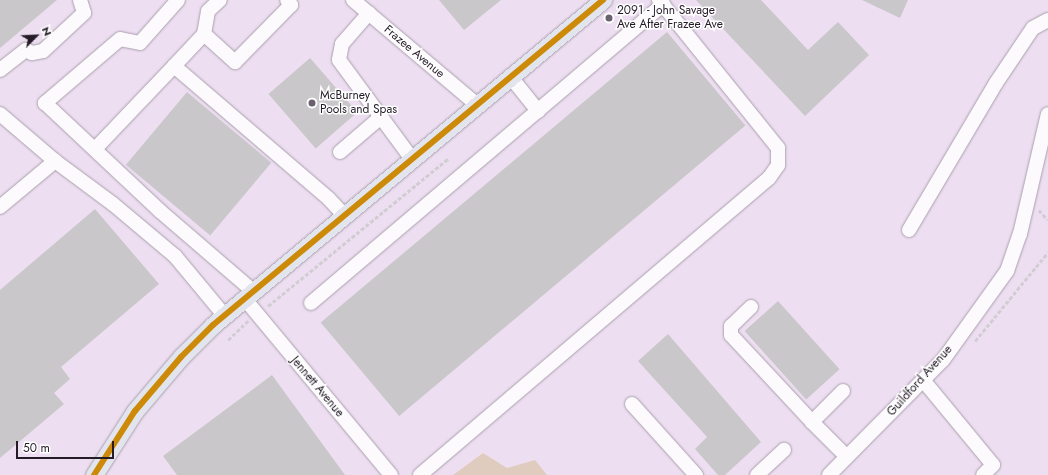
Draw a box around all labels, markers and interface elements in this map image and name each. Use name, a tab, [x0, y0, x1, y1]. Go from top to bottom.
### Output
place label: 2091 - John Savage Ave After Frazee Ave	[617, 4, 723, 32]
marker: 2091 - John Savage Ave After Frazee Ave	[604, 13, 614, 23]
north arrow	[16, 16, 56, 56]
street label: Frazee Avenue	[381, 23, 447, 81]
text: N	[38, 24, 56, 38]
place label: McBurney Pools and Spas	[320, 89, 397, 117]
marker: McBurney Pools and Spas	[307, 98, 317, 108]
street label: Guildford Avenue	[884, 343, 956, 419]
street label: Jennett Avenue	[288, 354, 346, 420]
scale bar	[18, 433, 116, 459]
text: 50 m	[23, 439, 50, 457]

